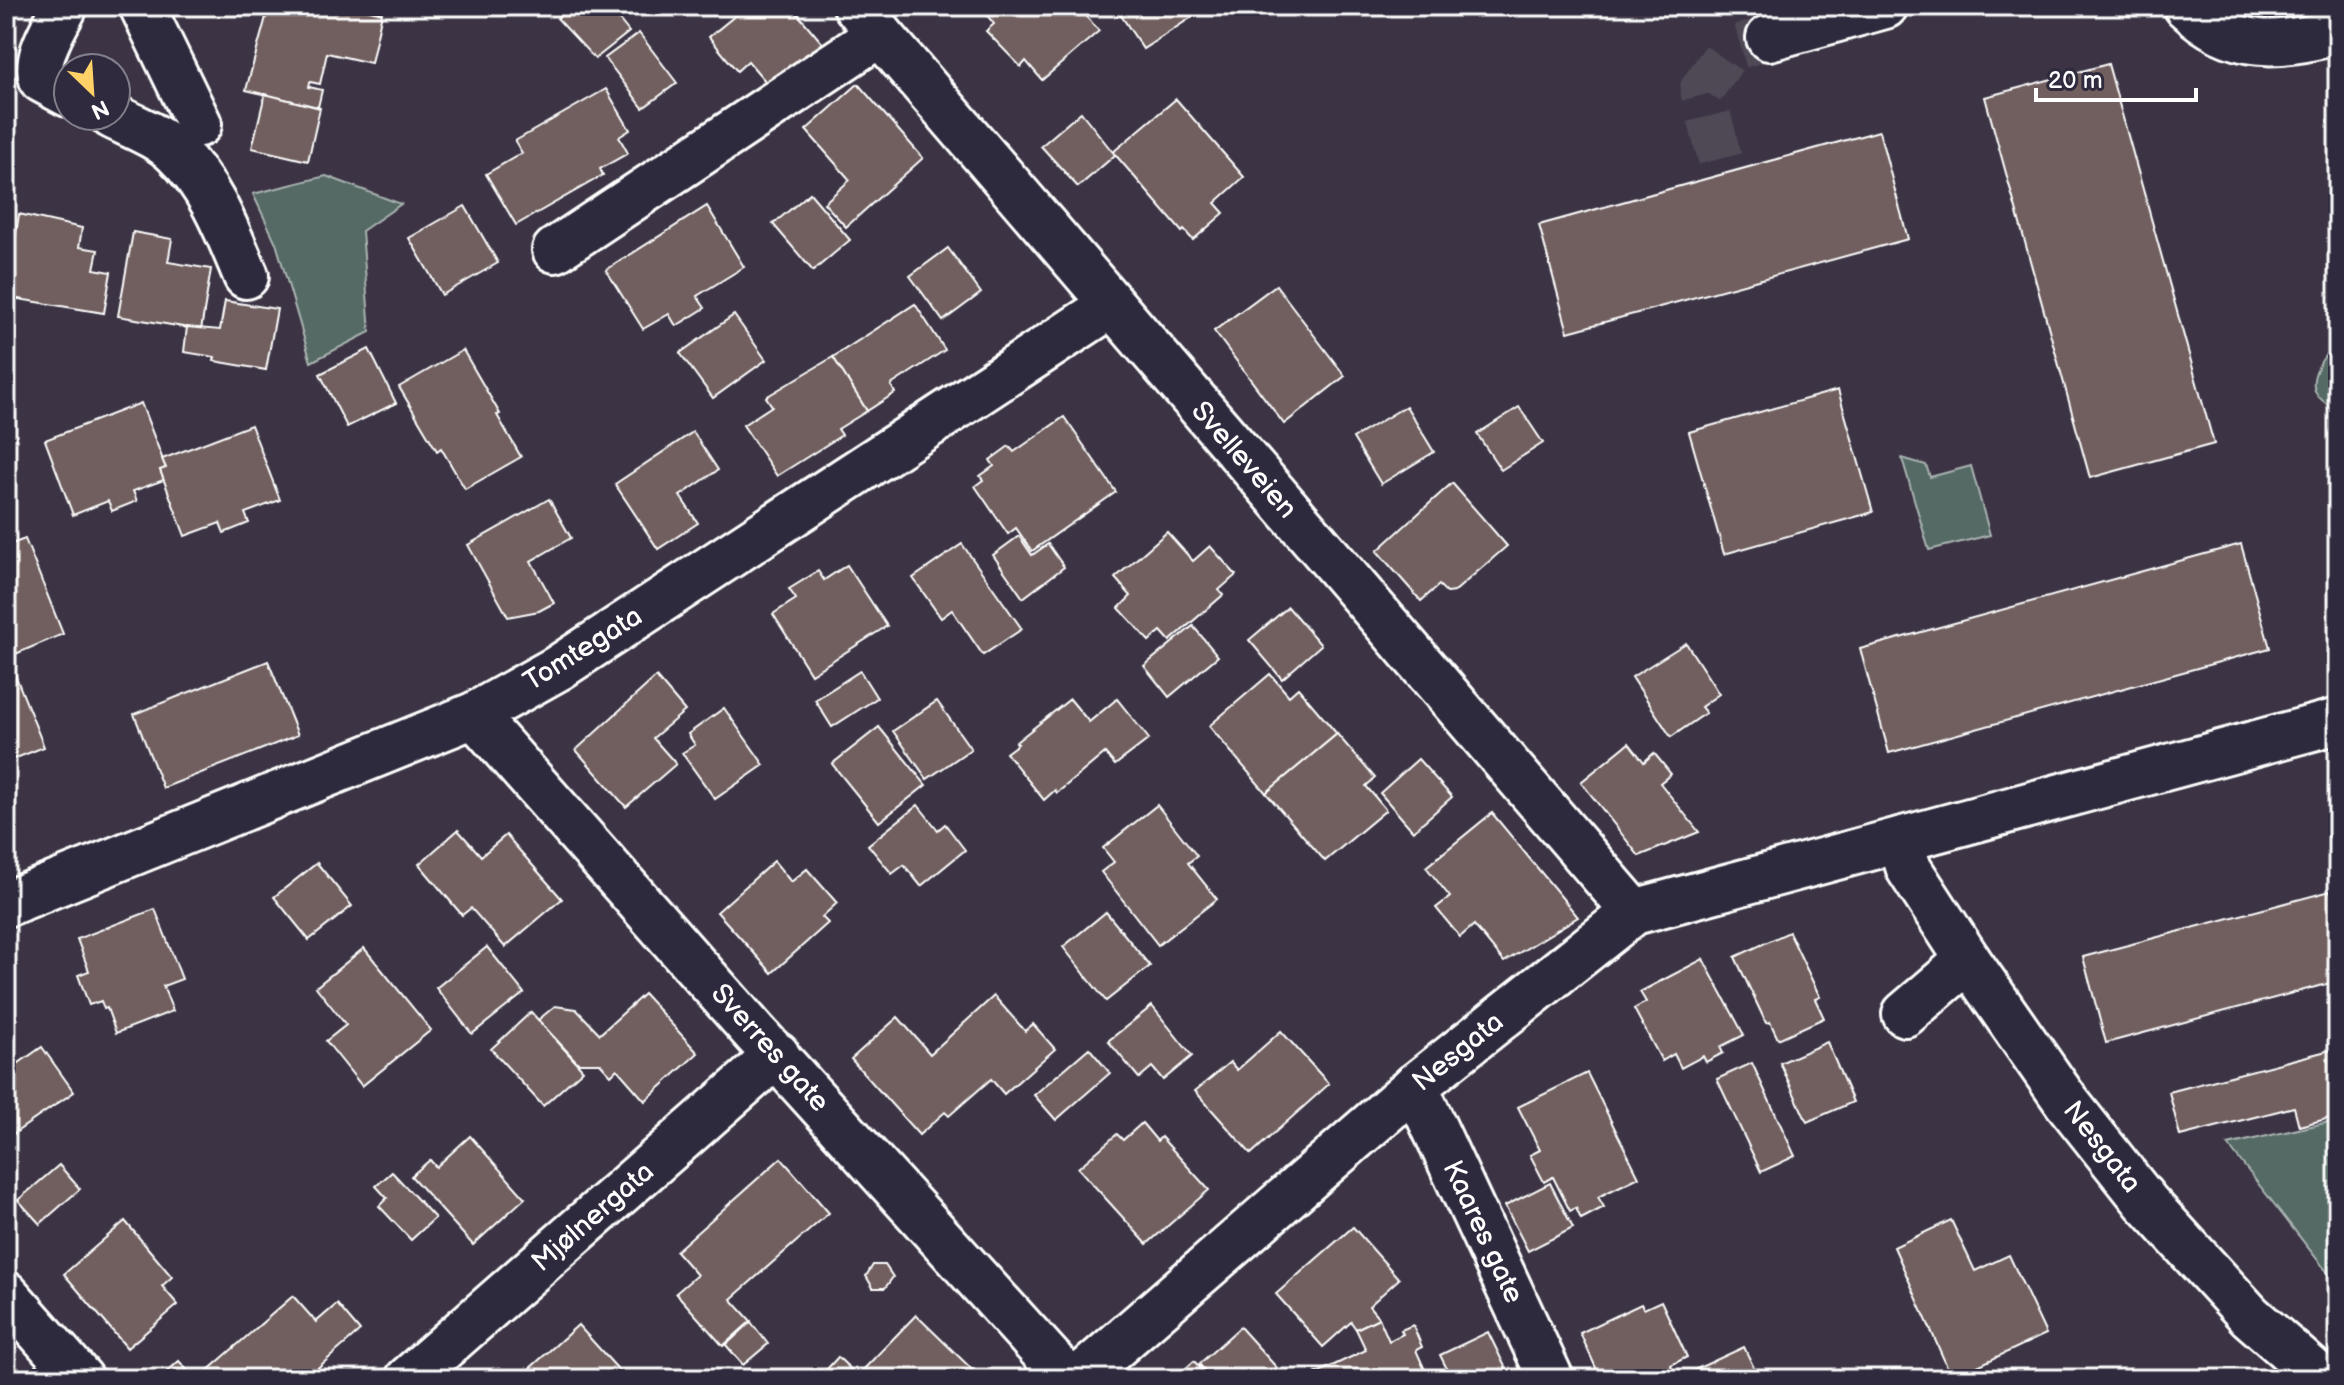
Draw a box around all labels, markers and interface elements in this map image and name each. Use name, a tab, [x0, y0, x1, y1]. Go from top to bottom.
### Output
north arrow	[52, 52, 132, 132]
scale bar	[2036, 52, 2196, 102]
text: 20 m	[2048, 66, 2103, 95]
text: N	[87, 93, 113, 124]
street label: Svelleveien	[1184, 395, 1304, 525]
street label: Tomtegata	[518, 600, 648, 698]
street label: Sverres gate	[704, 977, 836, 1119]
street label: Nesgata	[1406, 1005, 1510, 1099]
street label: Nesgata	[2056, 1095, 2148, 1199]
street label: Mjølnergata	[525, 1155, 661, 1279]
street label: Kaares gate	[1436, 1155, 1530, 1309]

